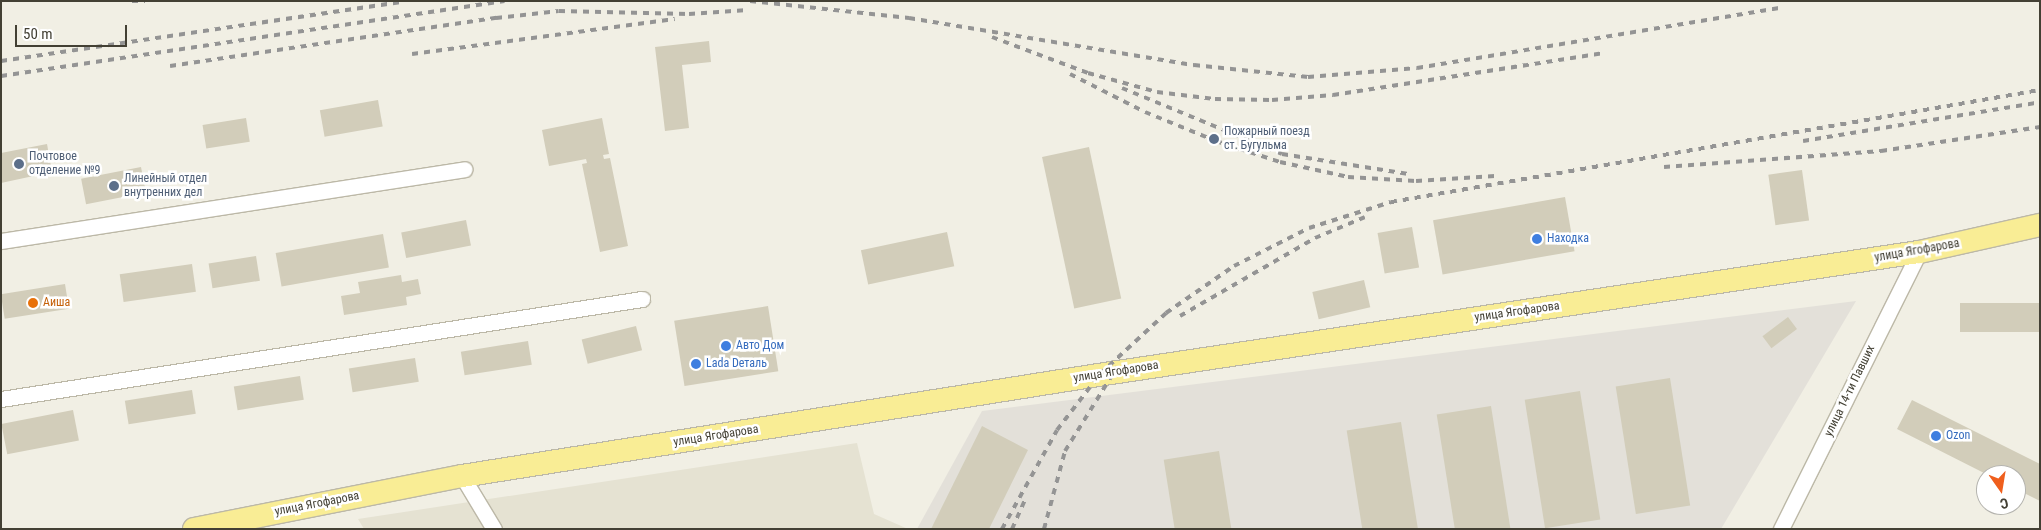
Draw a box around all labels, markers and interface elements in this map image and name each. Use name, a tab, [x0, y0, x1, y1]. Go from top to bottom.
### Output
scale bar	[18, 15, 130, 47]
text: 50 m	[23, 25, 53, 43]
place label: Пожарный поезд ст. Бугульма	[1224, 125, 1310, 153]
marker: Пожарный поезд ст. Бугульма	[1208, 133, 1220, 145]
place label: Почтовое отделение №9	[29, 150, 100, 178]
marker: Почтовое отделение №9	[13, 158, 25, 170]
place label: Линейный отдел внутренних дел	[124, 172, 207, 200]
marker: Линейный отдел внутренних дел	[108, 180, 120, 192]
place label: Находка	[1547, 232, 1589, 246]
marker: Находка	[1531, 233, 1543, 245]
street label: улица Ягофарова	[1873, 236, 1961, 266]
place label: Аиша	[43, 296, 70, 310]
marker: Аиша	[27, 297, 39, 309]
street label: улица Ягофарова	[1473, 299, 1561, 325]
place label: Авто Дом	[736, 339, 784, 353]
marker: Авто Дом	[720, 340, 732, 352]
street label: улица 14-ти Павших	[1822, 343, 1878, 439]
place label: Lada Dеталь	[706, 357, 767, 371]
marker: Lada Dеталь	[690, 358, 702, 370]
street label: улица Ягофарова	[1072, 358, 1160, 386]
street label: улица Ягофарова	[672, 422, 760, 450]
place label: Ozon	[1946, 429, 1970, 443]
marker: Ozon	[1930, 430, 1942, 442]
north arrow	[1976, 465, 2026, 515]
street label: улица Ягофарова	[273, 489, 361, 519]
text: С	[1998, 495, 2010, 512]

